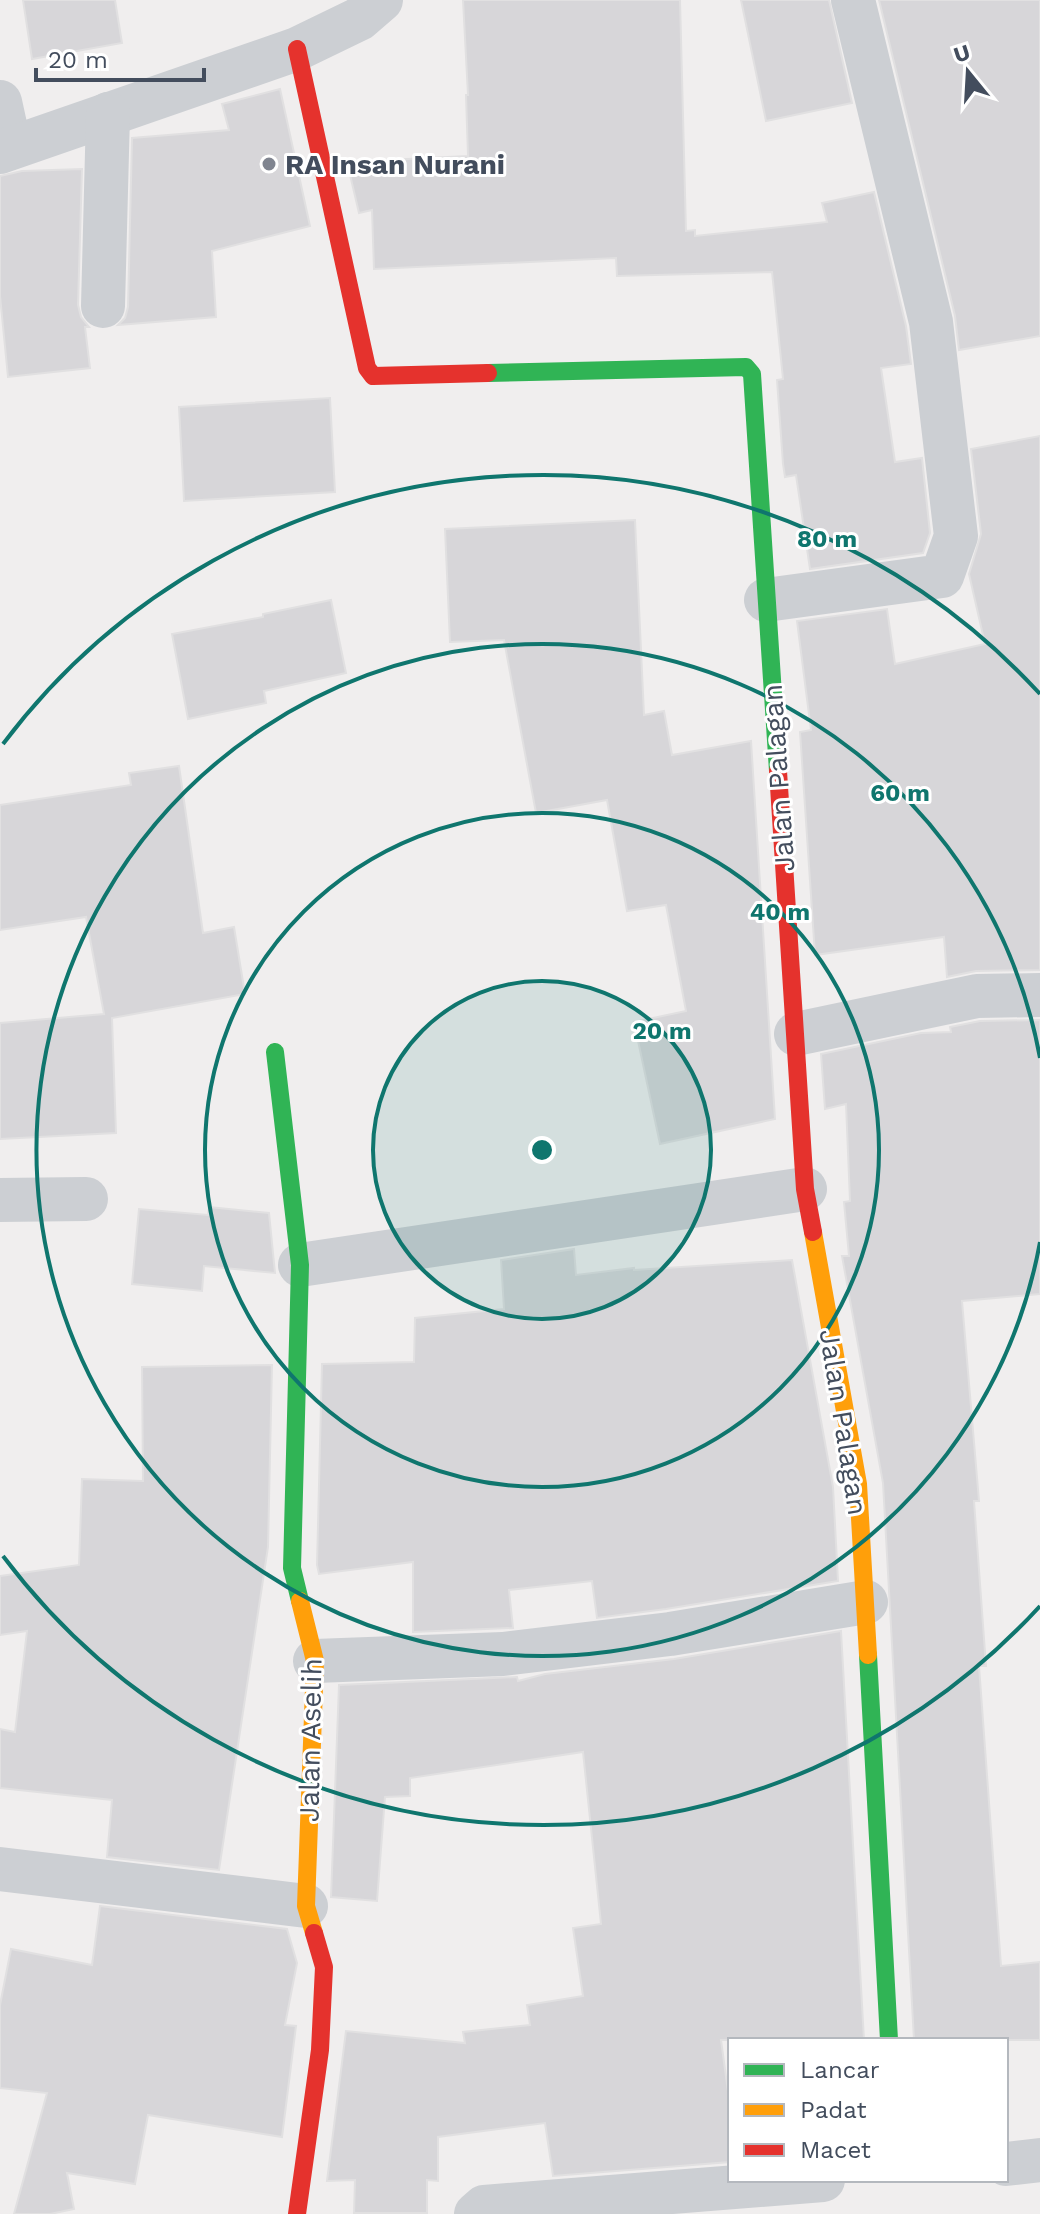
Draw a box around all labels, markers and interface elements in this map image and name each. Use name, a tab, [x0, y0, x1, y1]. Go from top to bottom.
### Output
scale bar	[36, 32, 204, 82]
north arrow	[928, 32, 1008, 112]
text: U	[951, 39, 973, 68]
text: 20 m	[48, 46, 108, 74]
place label: RA Insan Nurani	[285, 148, 505, 181]
marker: RA Insan Nurani	[260, 155, 278, 173]
text: 80 m	[797, 525, 857, 553]
street label: Jalan Palagan	[755, 683, 802, 873]
text: 60 m	[870, 779, 930, 807]
text: 40 m	[750, 898, 810, 926]
text: 20 m	[632, 1017, 692, 1045]
centre of rings	[528, 1136, 556, 1164]
street label: Jalan Palagan	[813, 1327, 875, 1517]
street label: Jalan Aselih	[293, 1658, 328, 1822]
legend	[728, 2038, 1008, 2182]
text: Lancar	[800, 2056, 880, 2084]
text: Padat	[800, 2096, 866, 2124]
text: Macet	[800, 2136, 871, 2164]

